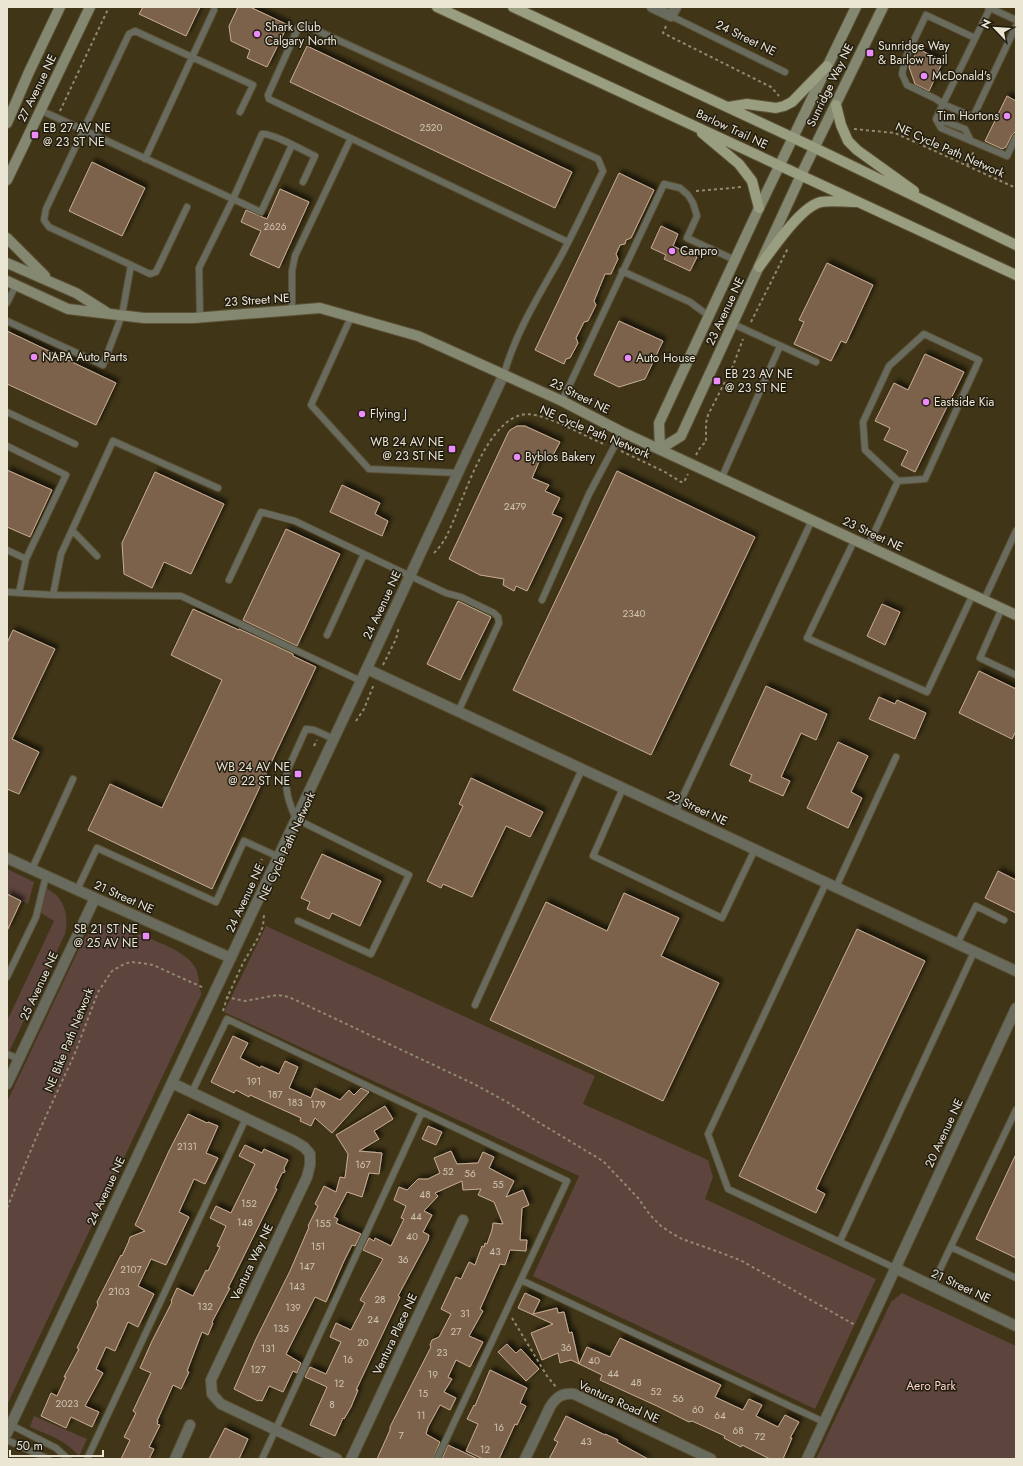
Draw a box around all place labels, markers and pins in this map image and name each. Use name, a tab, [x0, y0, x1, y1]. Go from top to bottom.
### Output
place label: Shark Club Calgary North	[265, 18, 337, 50]
marker: Shark Club Calgary North	[252, 29, 262, 39]
place label: Sunridge Way & Barlow Trail	[878, 37, 950, 69]
marker: Sunridge Way & Barlow Trail	[865, 48, 875, 58]
place label: McDonald's	[932, 67, 991, 85]
marker: McDonald's	[919, 71, 929, 81]
place label: Tim Hortons	[938, 107, 999, 125]
marker: Tim Hortons	[1002, 111, 1012, 121]
place label: EB 27 AV NE @ 23 ST NE	[43, 119, 111, 151]
marker: EB 27 AV NE @ 23 ST NE	[30, 130, 40, 140]
place label: Canpro	[680, 242, 718, 260]
marker: Canpro	[667, 246, 677, 256]
place label: NAPA Auto Parts	[42, 348, 127, 366]
place label: Auto House	[636, 349, 695, 367]
marker: NAPA Auto Parts	[29, 352, 39, 362]
marker: Auto House	[623, 353, 633, 363]
place label: EB 23 AV NE @ 23 ST NE	[725, 365, 793, 397]
marker: EB 23 AV NE @ 23 ST NE	[712, 376, 722, 386]
place label: Eastside Kia	[934, 393, 995, 411]
marker: Eastside Kia	[921, 397, 931, 407]
place label: Flying J	[370, 405, 407, 423]
marker: Flying J	[357, 409, 367, 419]
place label: WB 24 AV NE @ 23 ST NE	[370, 433, 444, 465]
marker: WB 24 AV NE @ 23 ST NE	[447, 444, 457, 454]
place label: Byblos Bakery	[525, 448, 596, 466]
marker: Byblos Bakery	[512, 452, 522, 462]
place label: WB 24 AV NE @ 22 ST NE	[216, 758, 290, 790]
marker: WB 24 AV NE @ 22 ST NE	[293, 769, 303, 779]
place label: SB 21 ST NE @ 25 AV NE	[74, 920, 138, 952]
marker: SB 21 ST NE @ 25 AV NE	[141, 931, 151, 941]

